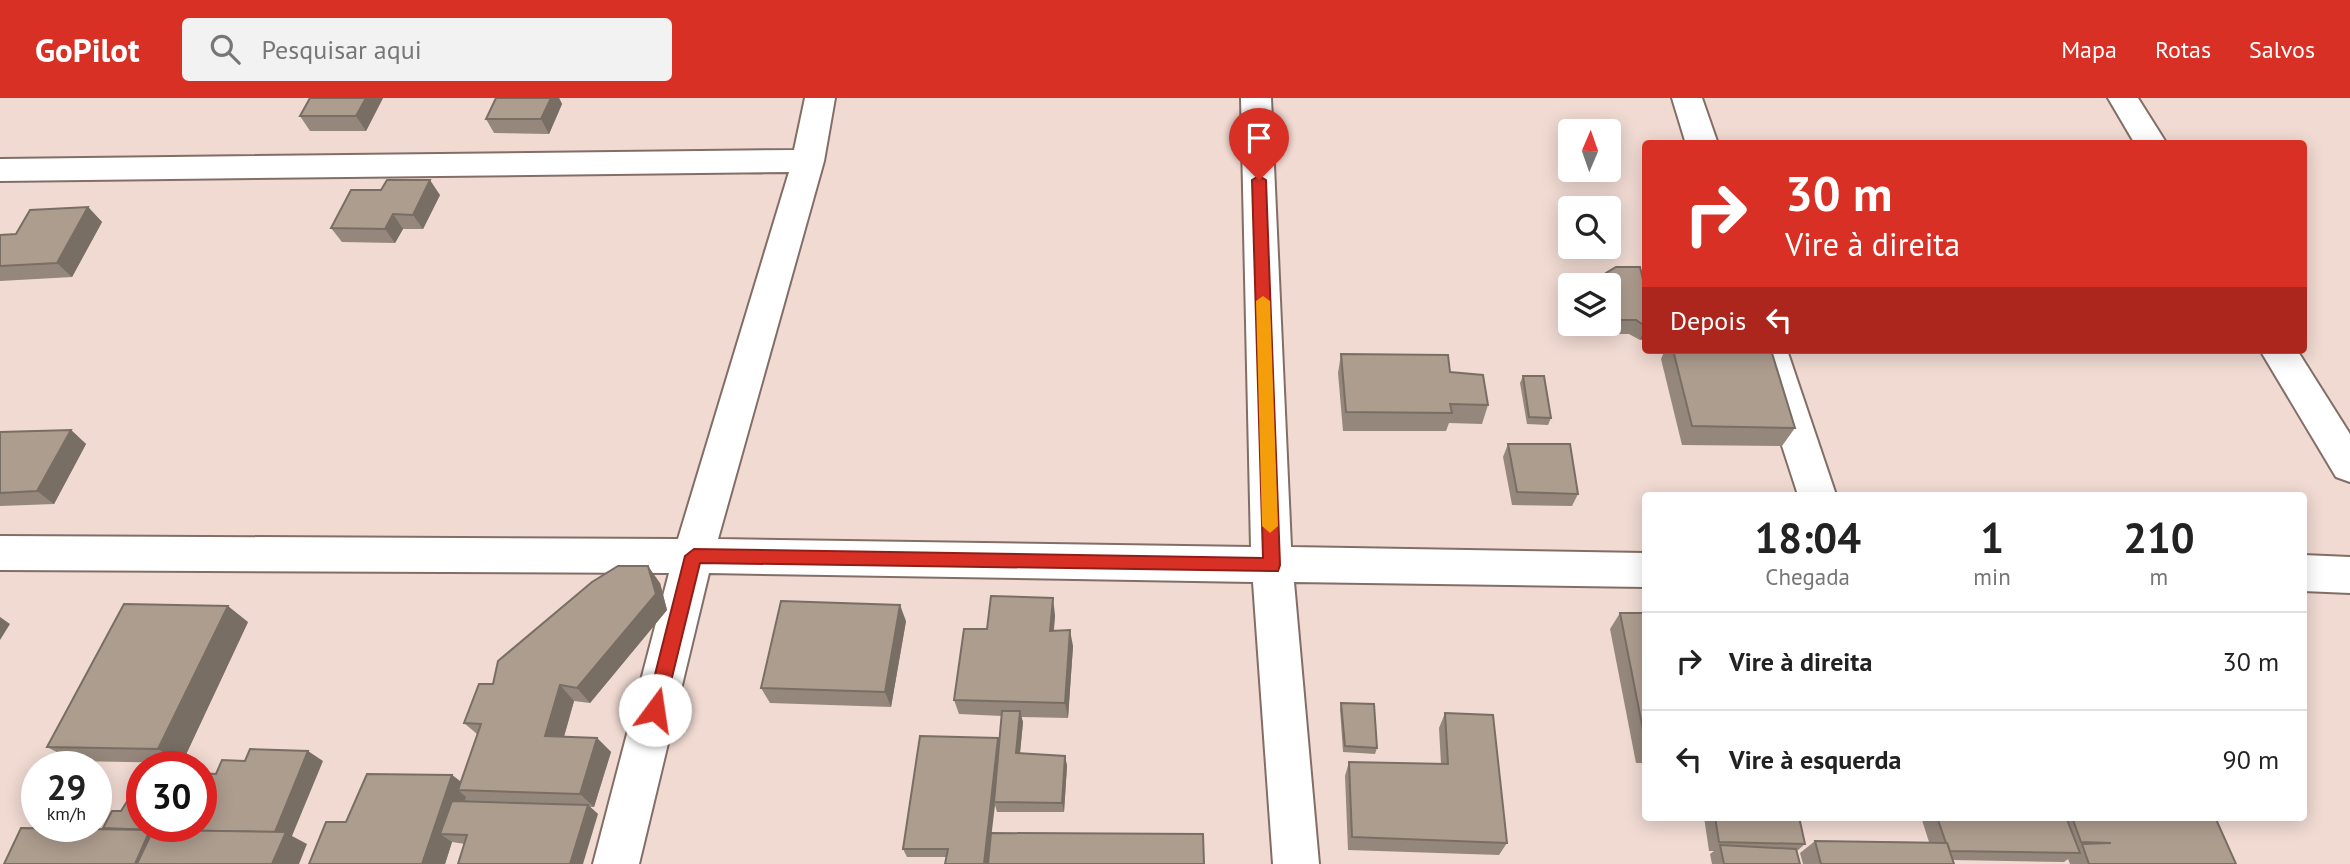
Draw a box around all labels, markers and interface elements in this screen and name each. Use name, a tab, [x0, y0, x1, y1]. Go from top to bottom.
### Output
search box	[182, 18, 672, 81]
text: GoPilot	[35, 28, 140, 71]
icon: search	[206, 30, 244, 68]
text: Pesquisar aqui	[262, 33, 422, 66]
text: Mapa	[2061, 34, 2117, 65]
text: Rotas	[2155, 34, 2211, 65]
text: Salvos	[2249, 34, 2315, 65]
pin	[1229, 108, 1289, 180]
icon: arrive	[1240, 119, 1278, 157]
north arrow	[1558, 119, 1620, 182]
map controls	[1558, 119, 1621, 336]
text: 30 m	[1785, 161, 1892, 225]
icon: right	[1670, 168, 1761, 259]
button: search	[1558, 196, 1621, 259]
text: Vire à direita	[1785, 223, 1960, 265]
button: layers	[1558, 273, 1621, 336]
icon: left	[1760, 301, 1798, 339]
text: Depois	[1670, 304, 1746, 337]
text: 18:04	[1754, 510, 1861, 565]
text: 1	[1980, 510, 2004, 565]
text: 210	[2123, 510, 2195, 565]
text: Chegada	[1765, 562, 1850, 591]
text: min	[1973, 562, 2011, 591]
text: m	[2150, 562, 2168, 591]
icon: right	[1670, 642, 1708, 680]
text: Vire à direita	[1729, 645, 1872, 678]
text: 30 m	[2223, 645, 2279, 678]
position arrow	[618, 673, 692, 747]
icon: left	[1670, 740, 1708, 778]
text: Vire à esquerda	[1729, 743, 1901, 776]
text: 90 m	[2223, 743, 2279, 776]
speed limit sign: 30	[126, 751, 217, 842]
text: 29	[47, 764, 86, 810]
text: km/h	[47, 802, 86, 825]

